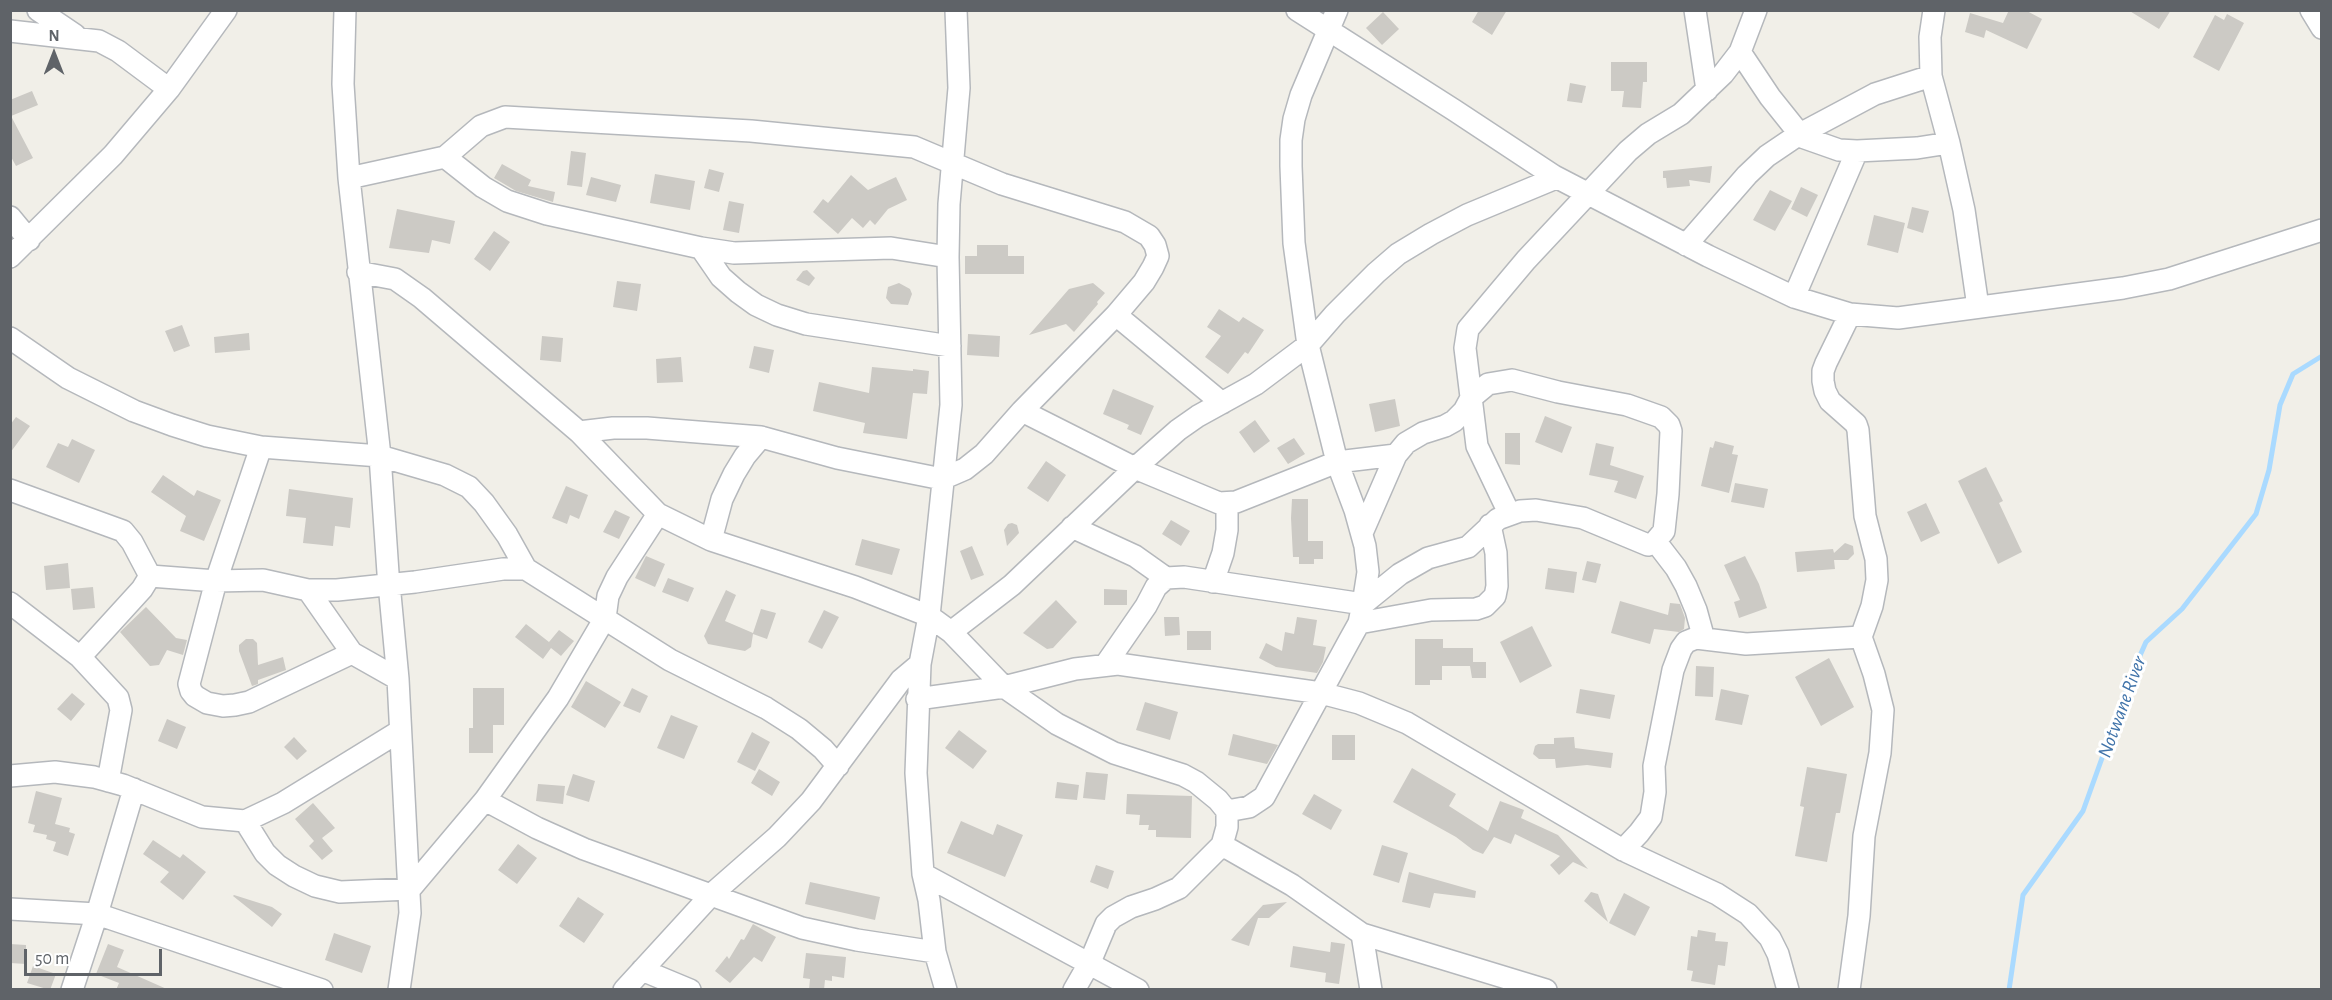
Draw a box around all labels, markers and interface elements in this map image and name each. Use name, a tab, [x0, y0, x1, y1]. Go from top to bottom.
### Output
north arrow	[24, 24, 84, 84]
text: N	[48, 28, 60, 44]
water label: Notwane River	[2093, 653, 2151, 761]
scale bar	[27, 937, 165, 975]
text: 50 m	[35, 950, 69, 968]

